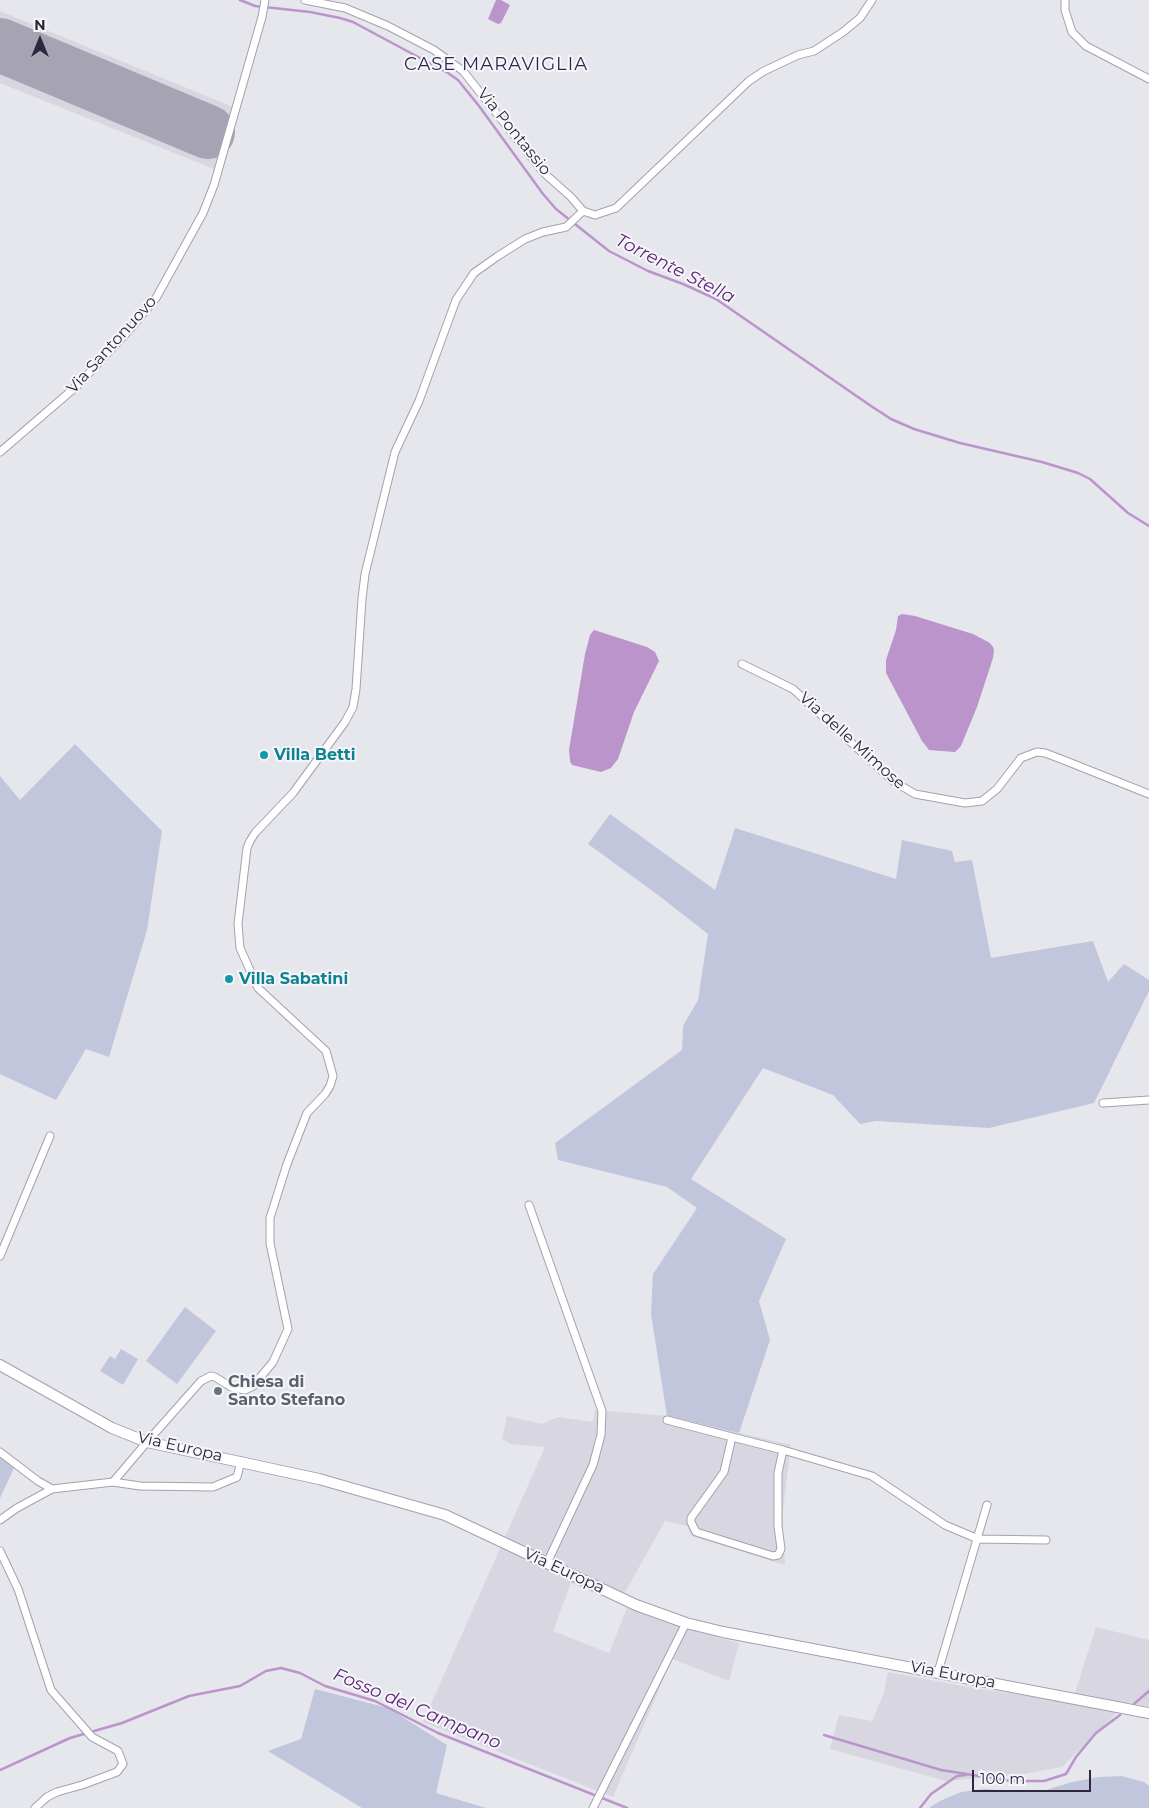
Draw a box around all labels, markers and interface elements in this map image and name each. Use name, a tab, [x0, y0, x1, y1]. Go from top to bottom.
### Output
north arrow	[15, 15, 65, 65]
text: N	[34, 16, 46, 34]
district label: CASE MARAVIGLIA	[402, 54, 590, 76]
street label: Via Pontassio	[473, 85, 555, 179]
water label: Torrente Stella	[612, 230, 738, 308]
street label: Via Santonuovo	[63, 292, 161, 398]
street label: Via delle Mimose	[795, 688, 909, 794]
place label: Villa Betti	[274, 745, 356, 765]
marker: Villa Betti	[258, 749, 270, 761]
place label: Villa Sabatini	[239, 969, 348, 989]
marker: Villa Sabatini	[223, 973, 235, 985]
place label: Chiesa di Santo Stefano	[228, 1372, 345, 1410]
marker: Chiesa di Santo Stefano	[212, 1385, 224, 1397]
street label: Via Europa	[136, 1428, 224, 1466]
street label: Via Europa	[521, 1544, 607, 1598]
street label: Via Europa	[909, 1657, 997, 1693]
water label: Fosso del Campano	[330, 1664, 504, 1754]
scale bar	[974, 1760, 1093, 1792]
text: 100 m	[980, 1769, 1025, 1788]

